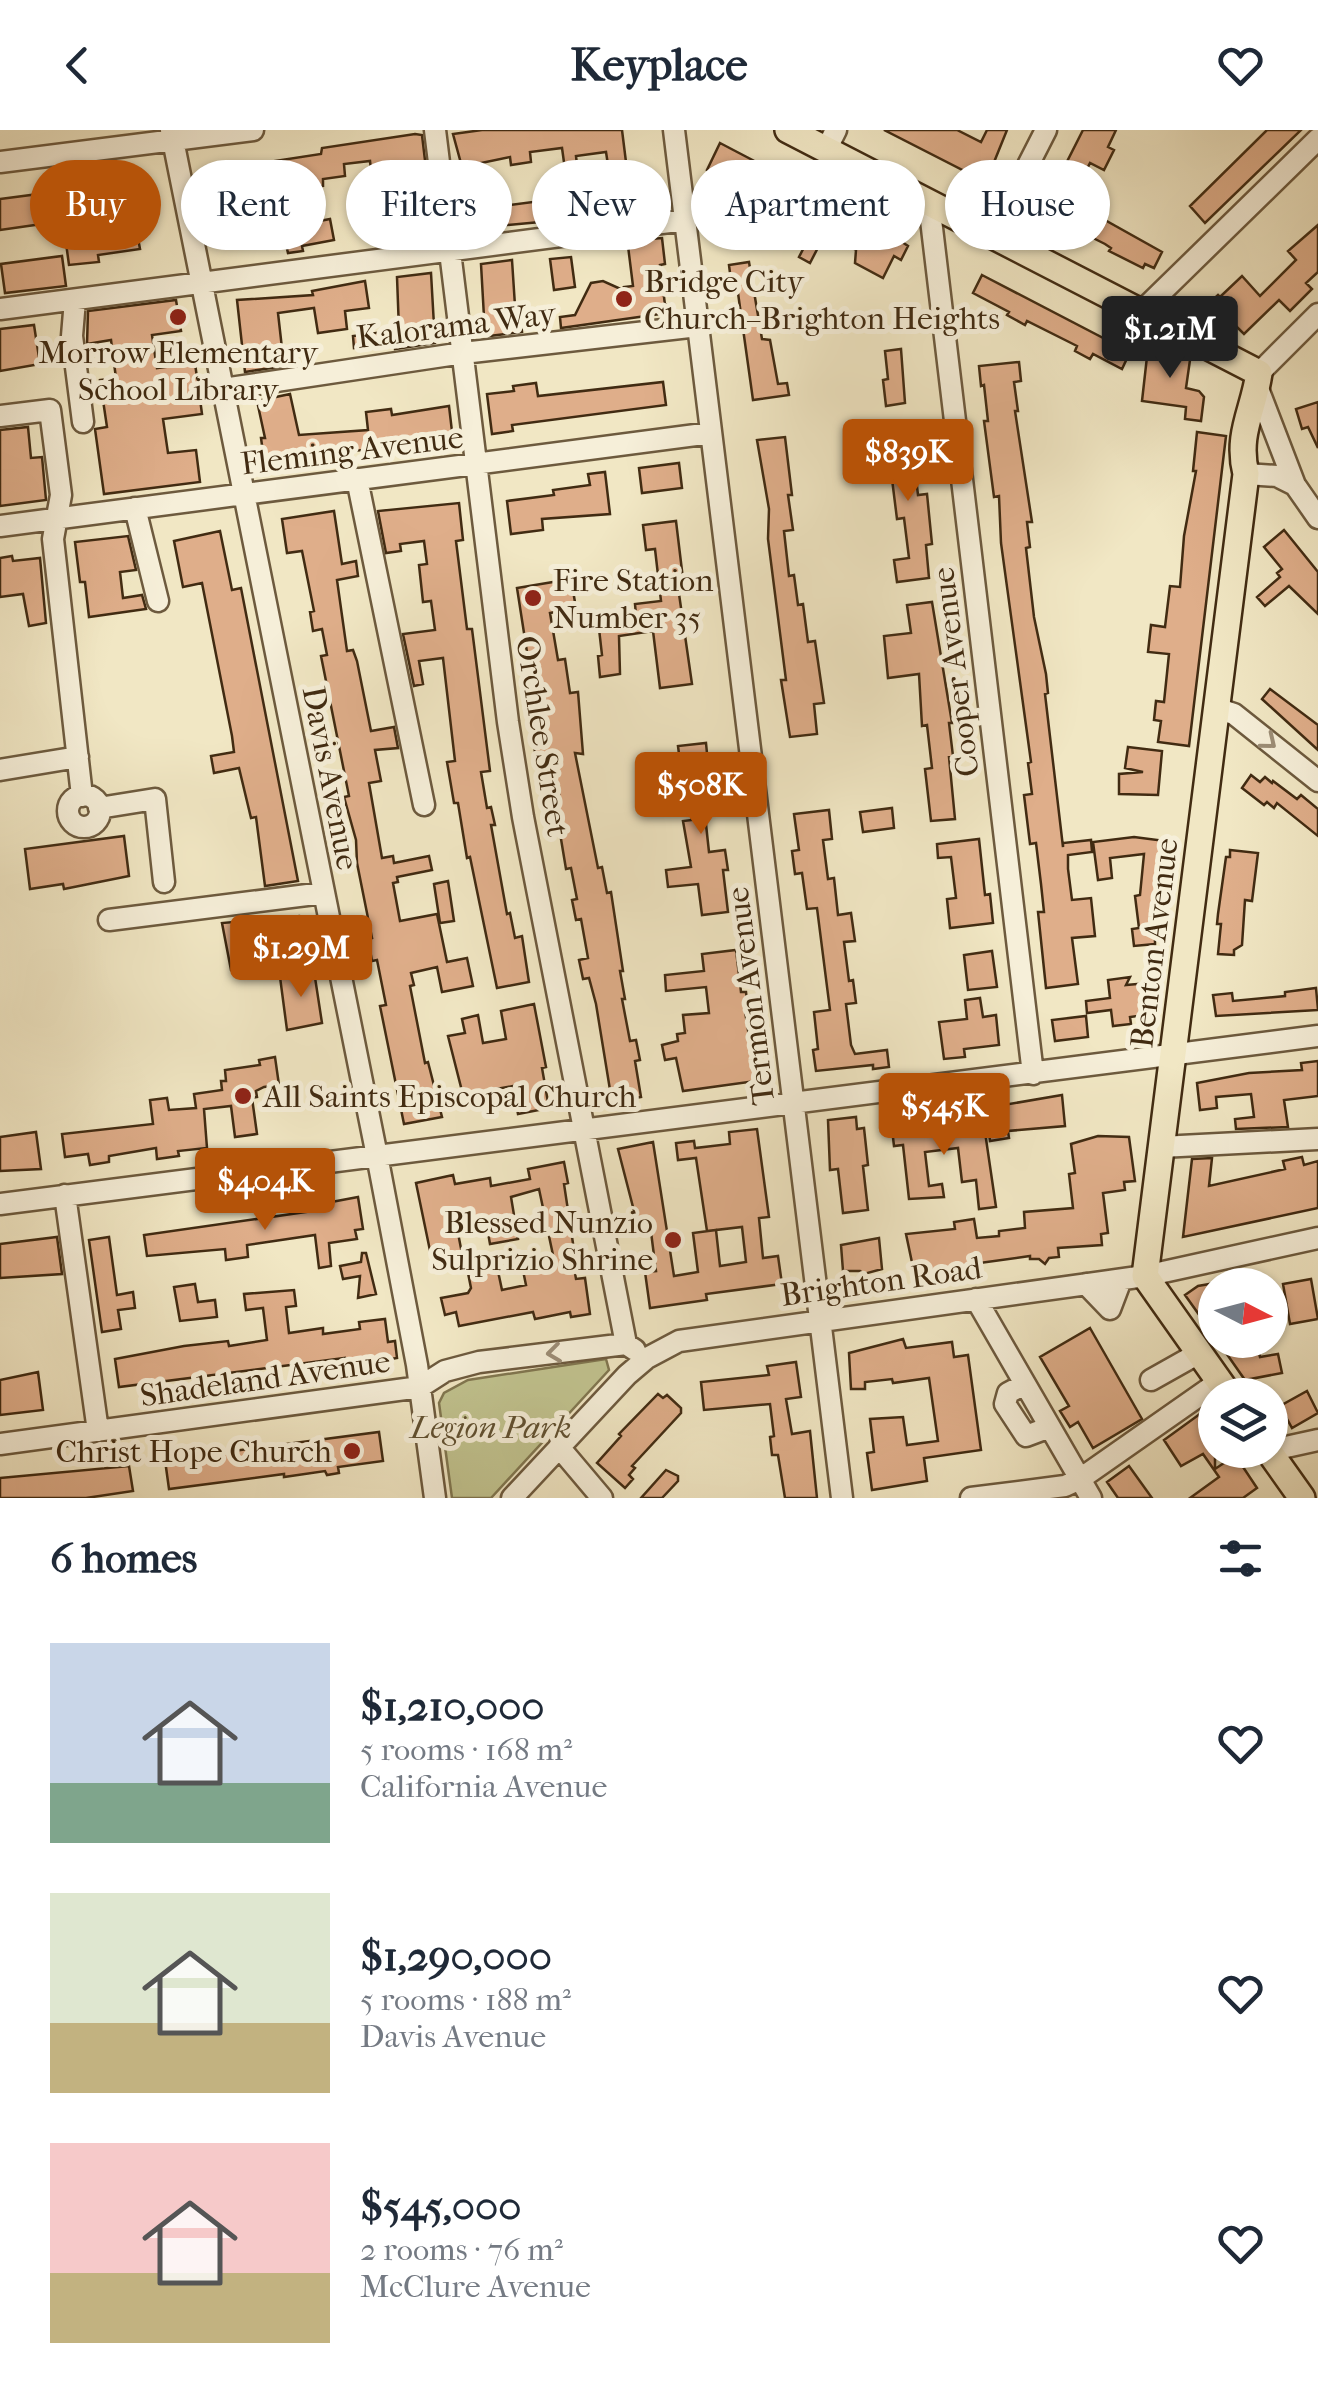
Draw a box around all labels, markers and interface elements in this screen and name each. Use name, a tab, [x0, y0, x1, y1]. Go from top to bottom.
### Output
icon: back	[50, 38, 105, 93]
icon: heart	[1213, 38, 1268, 93]
text: Keyplace	[571, 39, 747, 92]
chip: Buy	[30, 160, 161, 250]
chip: Rent	[181, 160, 326, 250]
chip: Filters	[346, 160, 512, 250]
chip: New	[532, 160, 671, 250]
chip: Apartment	[691, 160, 925, 250]
chip: House	[945, 160, 1110, 250]
place label: Bridge City Church–Brighton Heights	[644, 263, 1000, 337]
marker: Bridge City Church–Brighton Heights	[613, 288, 635, 310]
street label: Kalorama Way	[354, 295, 559, 356]
pin: $1.21M	[1089, 296, 1251, 381]
marker: Morrow Elementary School Library	[167, 306, 189, 328]
text: $1.21M	[1124, 310, 1216, 347]
place label: Morrow Elementary School Library	[38, 334, 319, 408]
street label: Fleming Avenue	[239, 418, 466, 482]
pin: $839K	[838, 419, 978, 504]
text: $839K	[865, 433, 951, 470]
place label: Fire Station Number 35	[553, 562, 714, 636]
street label: Cooper Avenue	[924, 565, 987, 779]
marker: Fire Station Number 35	[522, 587, 544, 609]
street label: Orchlee Street	[508, 633, 577, 839]
street label: Davis Avenue	[295, 683, 366, 873]
one-way arrow	[1257, 730, 1275, 748]
pin: $508K	[631, 752, 771, 837]
text: $508K	[657, 766, 745, 803]
street label: Benton Avenue	[1123, 836, 1186, 1050]
street label: Termon Avenue	[719, 885, 782, 1107]
pin: $1.29M	[220, 915, 382, 1000]
text: $1.29M	[252, 929, 350, 966]
pin: $545K	[874, 1073, 1014, 1158]
place label: All Saints Episcopal Church	[261, 1078, 636, 1115]
marker: All Saints Episcopal Church	[232, 1085, 254, 1107]
text: $545K	[901, 1087, 987, 1124]
pin: $404K	[195, 1148, 335, 1233]
text: $404K	[217, 1162, 313, 1199]
place label: Blessed Nunzio Sulprizio Shrine	[431, 1204, 653, 1278]
marker: Blessed Nunzio Sulprizio Shrine	[662, 1229, 684, 1251]
street label: Brighton Road	[778, 1249, 985, 1314]
north arrow	[1198, 1268, 1288, 1358]
map controls	[1198, 1268, 1288, 1468]
one-way arrow	[546, 1342, 562, 1363]
street label: Shadeland Avenue	[138, 1343, 393, 1414]
button: layers	[1198, 1378, 1288, 1468]
park label: Legion Park	[409, 1409, 571, 1446]
place label: Christ Hope Church	[56, 1433, 332, 1470]
marker: Christ Hope Church	[341, 1440, 363, 1462]
icon: filters	[1213, 1531, 1268, 1586]
text: 6 homes	[50, 1534, 197, 1583]
text: $1,210,000	[360, 1682, 545, 1731]
icon: home	[130, 1683, 250, 1803]
icon: heart	[1213, 1716, 1268, 1771]
text: 5 rooms · 168 m²	[360, 1731, 572, 1768]
text: California Avenue	[360, 1768, 607, 1805]
text: $1,290,000	[360, 1932, 552, 1981]
icon: home	[130, 1933, 250, 2053]
icon: heart	[1213, 1966, 1268, 2021]
text: 5 rooms · 188 m²	[360, 1981, 571, 2018]
text: Davis Avenue	[360, 2018, 546, 2055]
text: $545,000	[360, 2182, 521, 2231]
icon: home	[130, 2183, 250, 2303]
icon: heart	[1213, 2216, 1268, 2271]
text: 2 rooms · 76 m²	[360, 2231, 563, 2268]
text: McClure Avenue	[360, 2268, 591, 2305]

